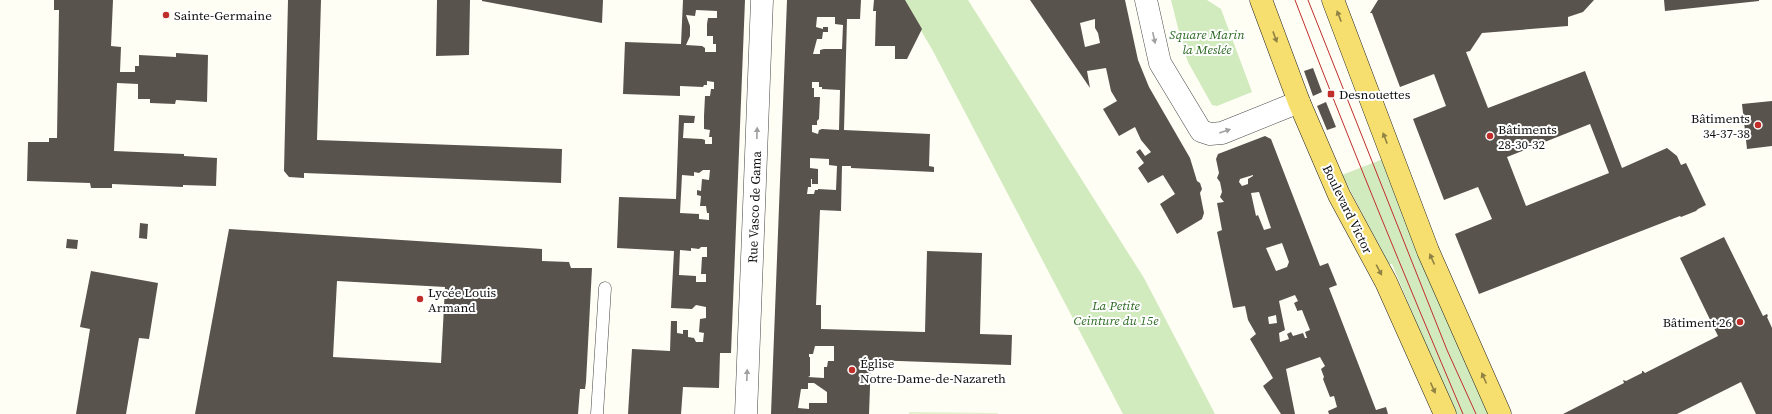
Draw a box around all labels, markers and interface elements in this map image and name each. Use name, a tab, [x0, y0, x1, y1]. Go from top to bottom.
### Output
place label: Sainte-Germaine	[174, 7, 272, 24]
marker: Sainte-Germaine	[161, 10, 171, 20]
one-way arrow	[1336, 10, 1342, 22]
park label: Square Marin la Meslée	[1169, 26, 1245, 58]
one-way arrow	[1272, 31, 1278, 43]
one-way arrow	[1152, 32, 1158, 44]
place label: Desnouettes	[1339, 86, 1411, 103]
marker: Desnouettes	[1326, 89, 1336, 99]
place label: Bâtiments 34-37-38	[1691, 110, 1750, 142]
marker: Bâtiments 34-37-38	[1753, 120, 1763, 130]
place label: Bâtiments 28-30-32	[1498, 121, 1557, 153]
one-way arrow	[754, 126, 760, 139]
one-way arrow	[1220, 128, 1232, 134]
marker: Bâtiments 28-30-32	[1485, 131, 1495, 141]
one-way arrow	[1382, 132, 1388, 144]
street label: Rue Vasco de Gama	[744, 150, 765, 263]
street label: Boulevard Victor	[1319, 162, 1377, 257]
one-way arrow	[1429, 254, 1435, 265]
one-way arrow	[1376, 264, 1383, 276]
place label: Lycée Louis Armand	[428, 284, 497, 316]
marker: Lycée Louis Armand	[415, 294, 425, 304]
park label: La Petite Ceinture du 15e	[1074, 297, 1159, 329]
place label: Bâtiment 26	[1663, 314, 1732, 331]
marker: Bâtiment 26	[1735, 317, 1745, 327]
place label: Église Notre-Dame-de-Nazareth	[860, 355, 1006, 387]
marker: Église Notre-Dame-de-Nazareth	[847, 365, 857, 375]
one-way arrow	[744, 369, 751, 381]
one-way arrow	[1481, 373, 1487, 384]
one-way arrow	[1430, 383, 1436, 394]

